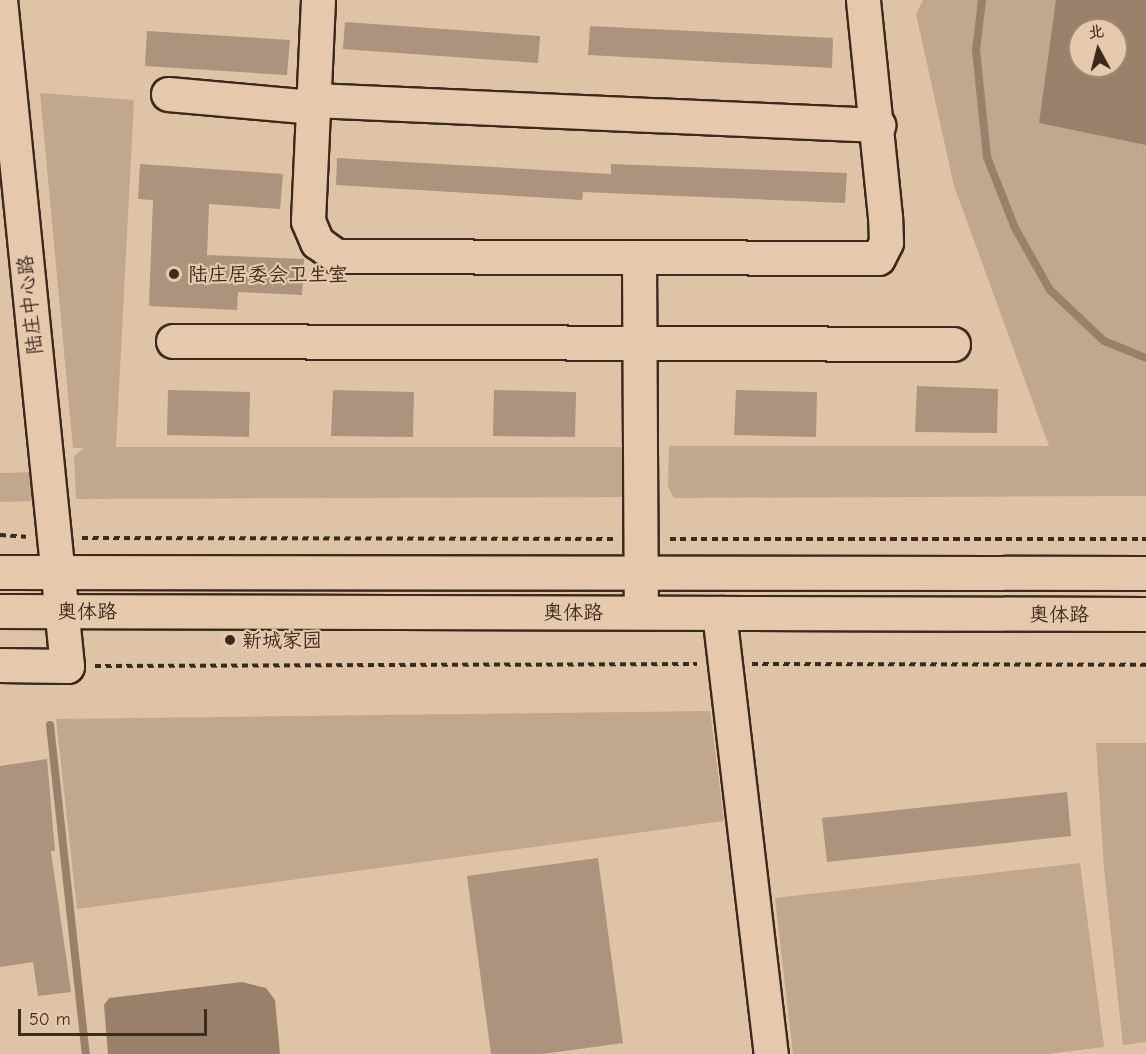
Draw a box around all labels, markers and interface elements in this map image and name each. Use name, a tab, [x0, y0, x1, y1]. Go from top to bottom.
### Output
north arrow	[1068, 18, 1128, 78]
text: 北	[1087, 22, 1105, 42]
street label: 陆庄中心路	[13, 254, 47, 356]
place label: 陆庄居委会卫生室	[188, 262, 348, 286]
marker: 陆庄居委会卫生室	[165, 265, 183, 283]
street label: 奥体路	[57, 599, 117, 623]
street label: 奥体路	[543, 600, 603, 624]
street label: 奥体路	[1029, 602, 1089, 626]
place label: 新城家园	[242, 628, 322, 652]
marker: 新城家园	[223, 633, 237, 647]
scale bar	[21, 997, 210, 1035]
text: 50 m	[29, 1009, 71, 1030]

